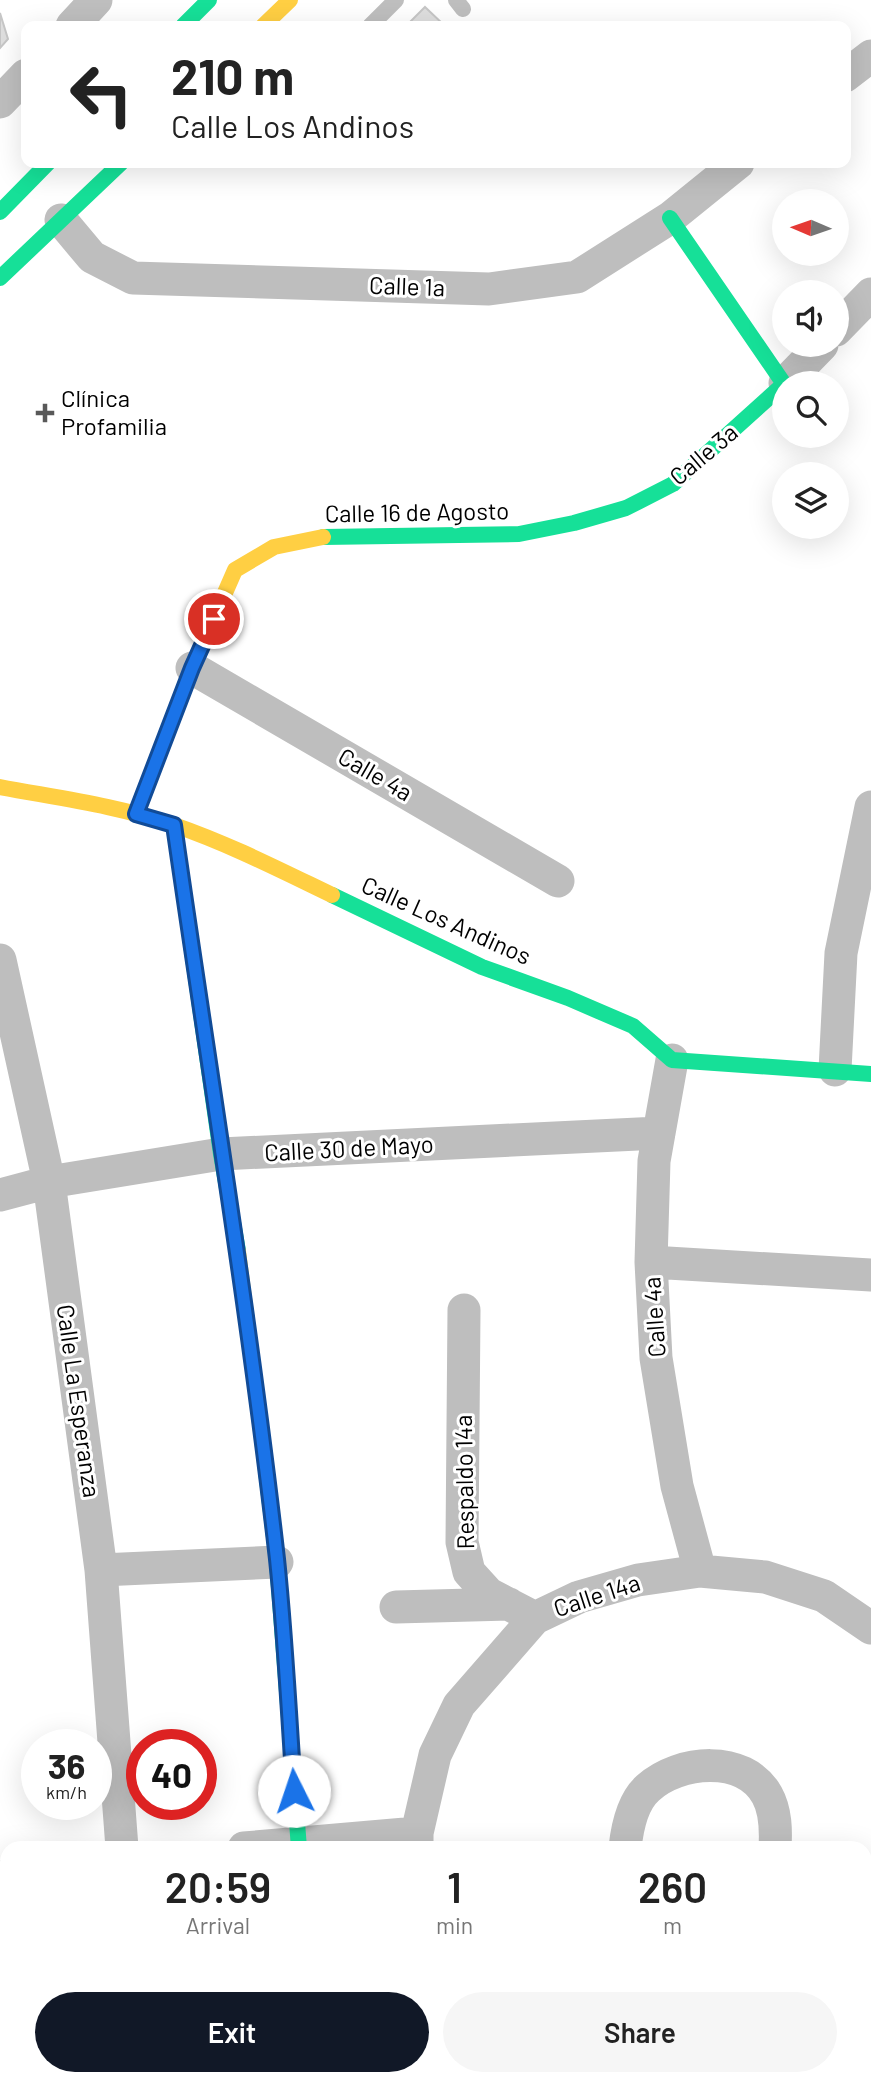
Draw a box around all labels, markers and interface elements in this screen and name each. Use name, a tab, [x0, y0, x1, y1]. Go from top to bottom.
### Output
text: 210 m	[171, 46, 294, 105]
icon: left	[56, 49, 147, 140]
text: Calle Los Andinos	[171, 106, 414, 144]
north arrow	[772, 189, 849, 266]
map controls	[772, 189, 849, 539]
street label: Calle 1a	[369, 270, 446, 301]
button: sound	[772, 280, 849, 357]
button: search	[772, 371, 849, 448]
place label: Clínica Profamilia	[61, 383, 167, 440]
marker: Clínica Profamilia	[35, 403, 55, 423]
street label: Calle 3a	[663, 417, 743, 491]
button: layers	[772, 462, 849, 539]
street label: Calle 16 de Agosto	[324, 495, 509, 528]
pin	[184, 589, 244, 649]
icon: arrive	[195, 600, 233, 638]
street label: Calle 4a	[334, 741, 418, 806]
street label: Calle Los Andinos	[357, 869, 536, 970]
street label: Calle 30 de Mayo	[263, 1129, 434, 1166]
street label: Calle 4a	[636, 1276, 671, 1358]
street label: Calle La Esperanza	[52, 1302, 107, 1499]
street label: Respaldo 14a	[448, 1414, 479, 1550]
street label: Calle 14a	[550, 1567, 643, 1622]
speed limit sign: 40	[126, 1729, 217, 1820]
text: 36	[48, 1744, 85, 1786]
position arrow	[257, 1754, 331, 1828]
text: km/h	[46, 1781, 87, 1803]
text: 20:59	[165, 1861, 271, 1911]
text: 1	[447, 1861, 462, 1911]
text: 260	[638, 1861, 707, 1911]
text: Arrival	[186, 1911, 250, 1939]
text: min	[436, 1911, 473, 1939]
text: m	[663, 1911, 682, 1939]
button: Exit	[35, 1992, 429, 2072]
button: Share	[443, 1992, 837, 2072]

